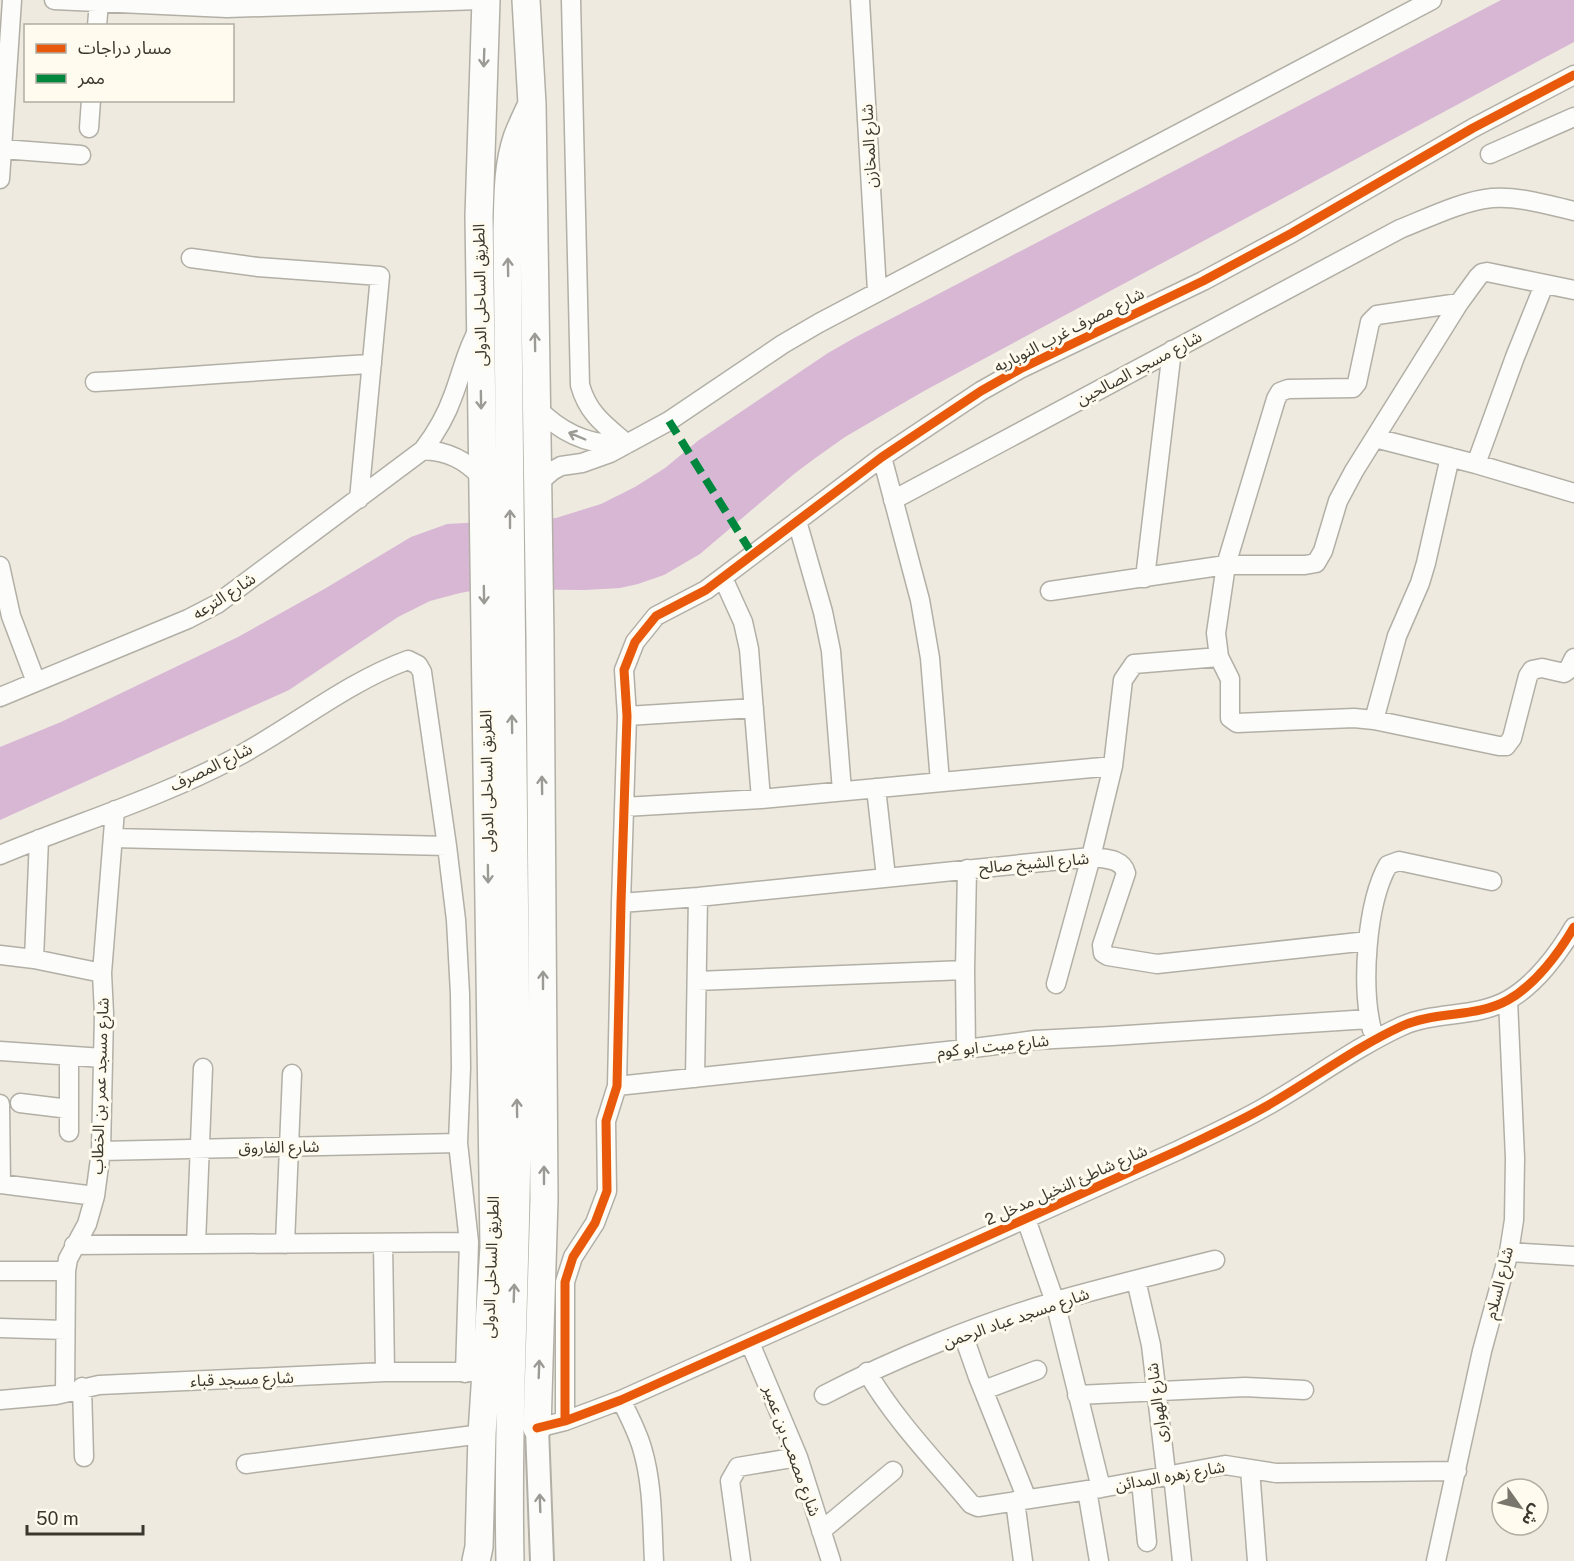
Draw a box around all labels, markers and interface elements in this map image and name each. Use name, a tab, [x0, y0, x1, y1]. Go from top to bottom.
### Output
legend	[24, 24, 234, 102]
text: مسار دراجات	[78, 37, 172, 59]
one-way arrow	[478, 48, 490, 68]
text: ممر	[77, 67, 105, 89]
street label: شارع المخازن	[857, 103, 884, 188]
street label: الطريق الساحلى الدولى	[469, 224, 492, 366]
one-way arrow	[502, 258, 513, 278]
street label: شارع مصرف غرب النوباريه	[991, 284, 1149, 379]
street label: شارع مسجد الصالحين	[1073, 327, 1206, 412]
one-way arrow	[529, 332, 541, 352]
one-way arrow	[475, 390, 486, 410]
one-way arrow	[568, 430, 586, 441]
one-way arrow	[504, 510, 516, 530]
street label: شارع الترعه	[189, 569, 260, 626]
one-way arrow	[478, 585, 490, 605]
street label: الطريق الساحلى الدولى	[476, 710, 499, 852]
one-way arrow	[506, 714, 517, 734]
street label: شارع المصرف	[167, 739, 257, 798]
one-way arrow	[536, 775, 548, 795]
street label: شارع الشيخ صالح	[978, 849, 1090, 880]
one-way arrow	[482, 864, 494, 884]
one-way arrow	[537, 970, 549, 990]
street label: شارع مسجد عمر بن الخطاب	[87, 997, 116, 1175]
street label: شارع ميت ابو كوم	[936, 1031, 1050, 1064]
one-way arrow	[511, 1098, 523, 1118]
street label: شارع الفاروق	[238, 1137, 320, 1160]
street label: شارع شاطئ النخيل مدخل 2	[982, 1141, 1151, 1232]
one-way arrow	[538, 1165, 550, 1185]
street label: الطريق الساحلى الدولى	[479, 1195, 504, 1339]
street label: شارع السلام	[1481, 1245, 1520, 1322]
one-way arrow	[509, 1283, 520, 1303]
street label: شارع مسجد عباد الرحمن	[940, 1284, 1093, 1355]
one-way arrow	[533, 1360, 545, 1380]
street label: شارع الهوارى	[1143, 1362, 1174, 1444]
street label: شارع مسجد قباء	[190, 1368, 294, 1393]
street label: شارع مصعب بن عمير	[756, 1382, 824, 1520]
street label: شارع زهره المدائن	[1114, 1457, 1227, 1498]
north arrow	[1490, 1477, 1550, 1537]
one-way arrow	[534, 1493, 545, 1513]
scale bar	[27, 1498, 142, 1536]
text: ش	[1518, 1501, 1546, 1530]
text: 50 m	[36, 1508, 79, 1529]

